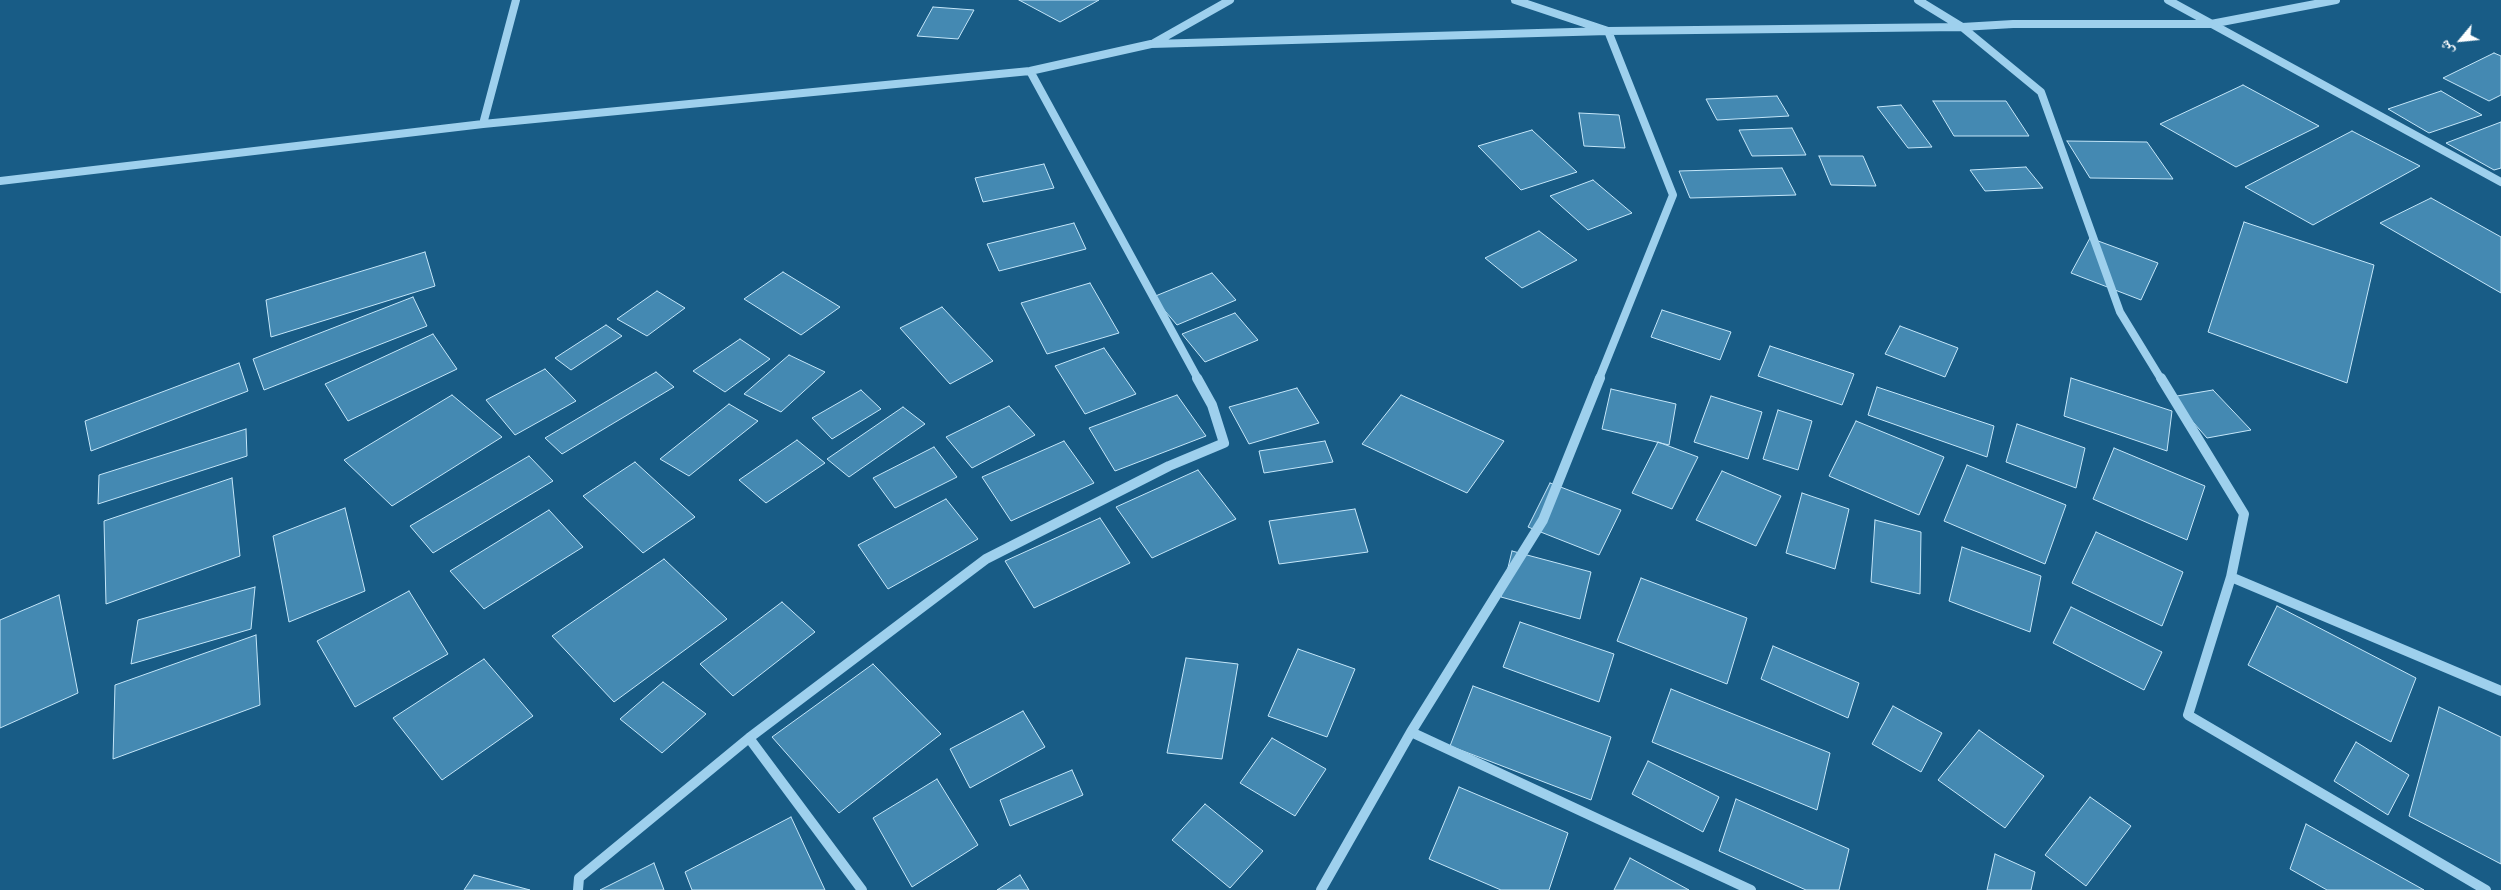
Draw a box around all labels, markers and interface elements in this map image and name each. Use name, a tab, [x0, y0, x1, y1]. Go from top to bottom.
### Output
north arrow	[2436, 15, 2486, 65]
text: ش	[2436, 37, 2458, 58]

